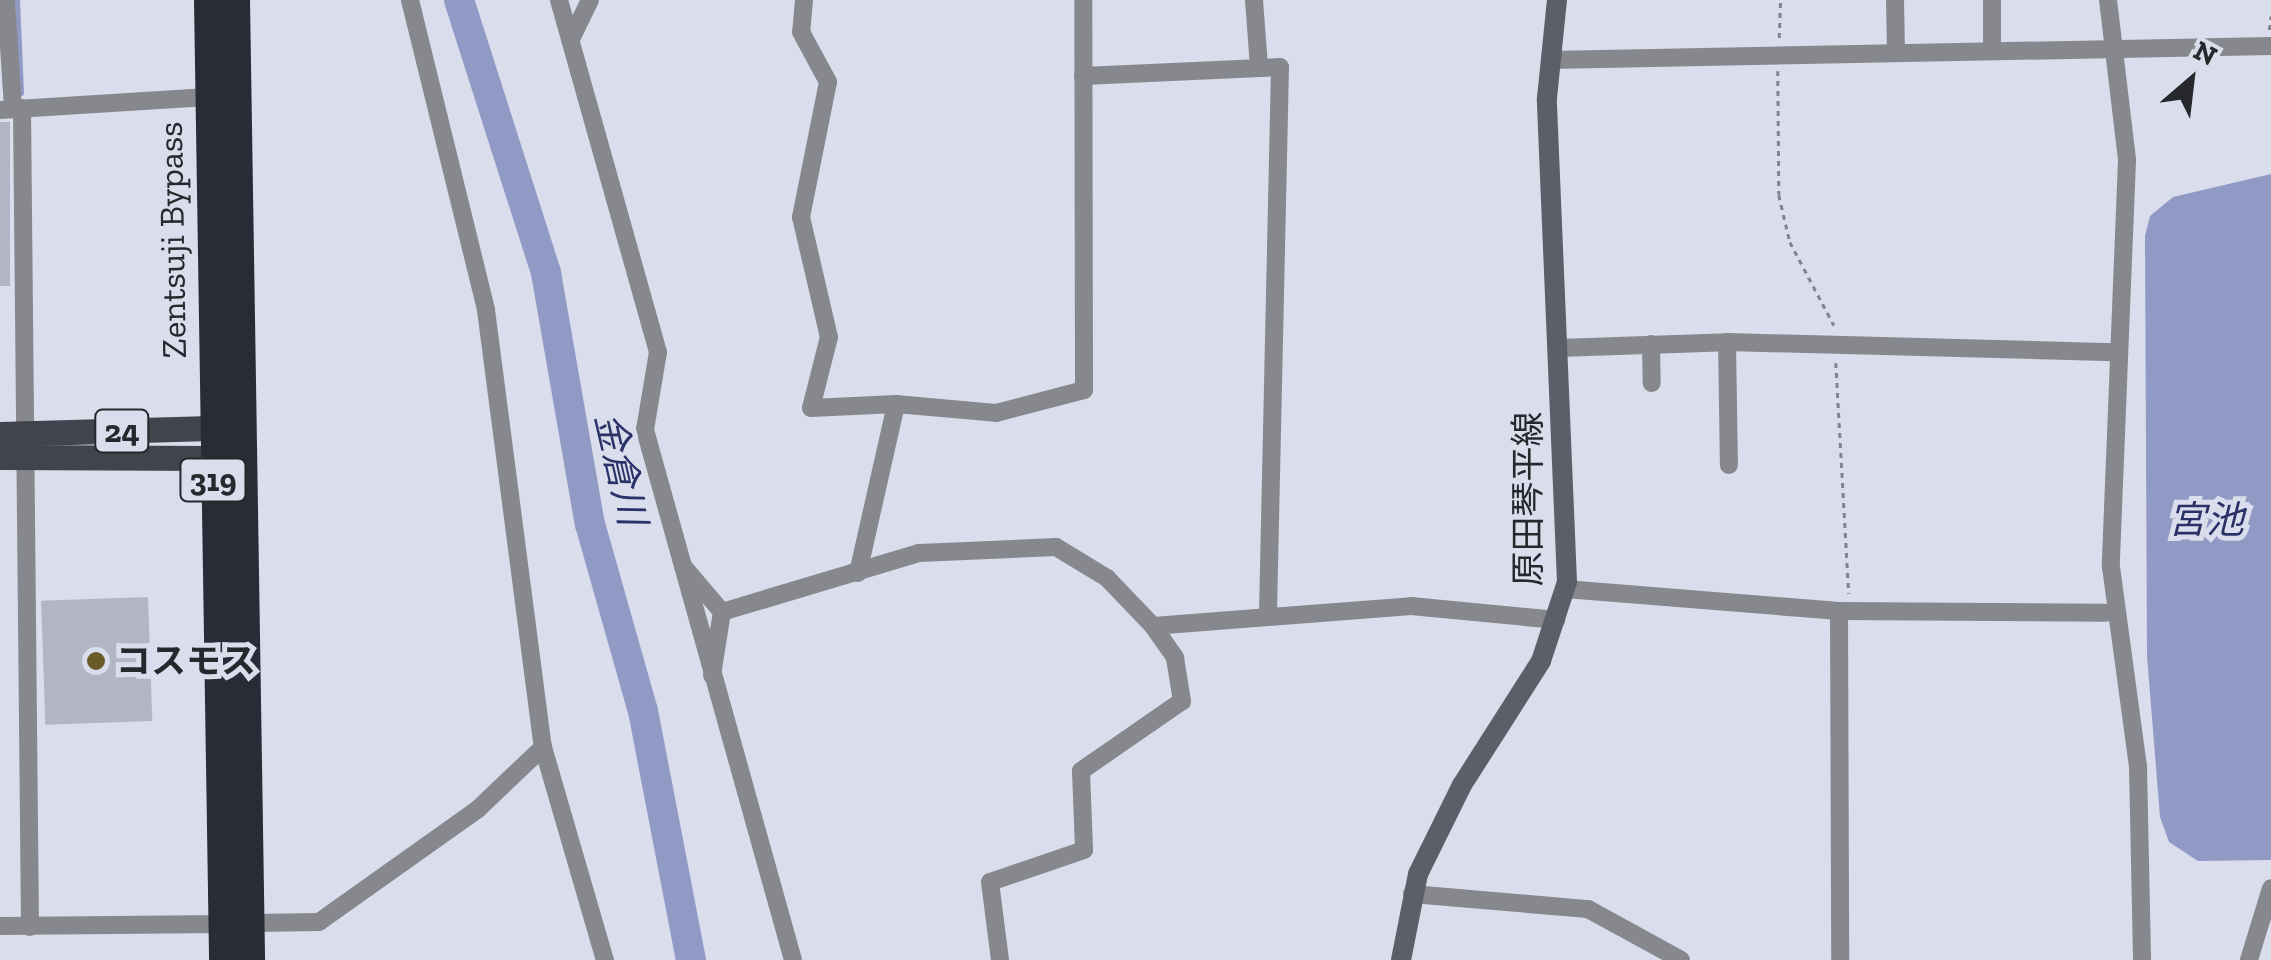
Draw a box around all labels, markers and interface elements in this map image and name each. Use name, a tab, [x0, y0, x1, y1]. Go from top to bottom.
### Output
north arrow	[2141, 30, 2241, 130]
text: N	[2188, 34, 2222, 73]
street label: Zentsuji Bypass	[149, 121, 195, 359]
road number: 24	[92, 404, 152, 458]
water label: 金倉川	[585, 408, 655, 530]
street label: 原田琴平線	[1507, 412, 1549, 586]
road number: 319	[178, 453, 248, 507]
water label: 宮池	[2168, 498, 2244, 544]
place label: コスモス	[116, 640, 256, 682]
marker: コスモス	[85, 650, 107, 672]

